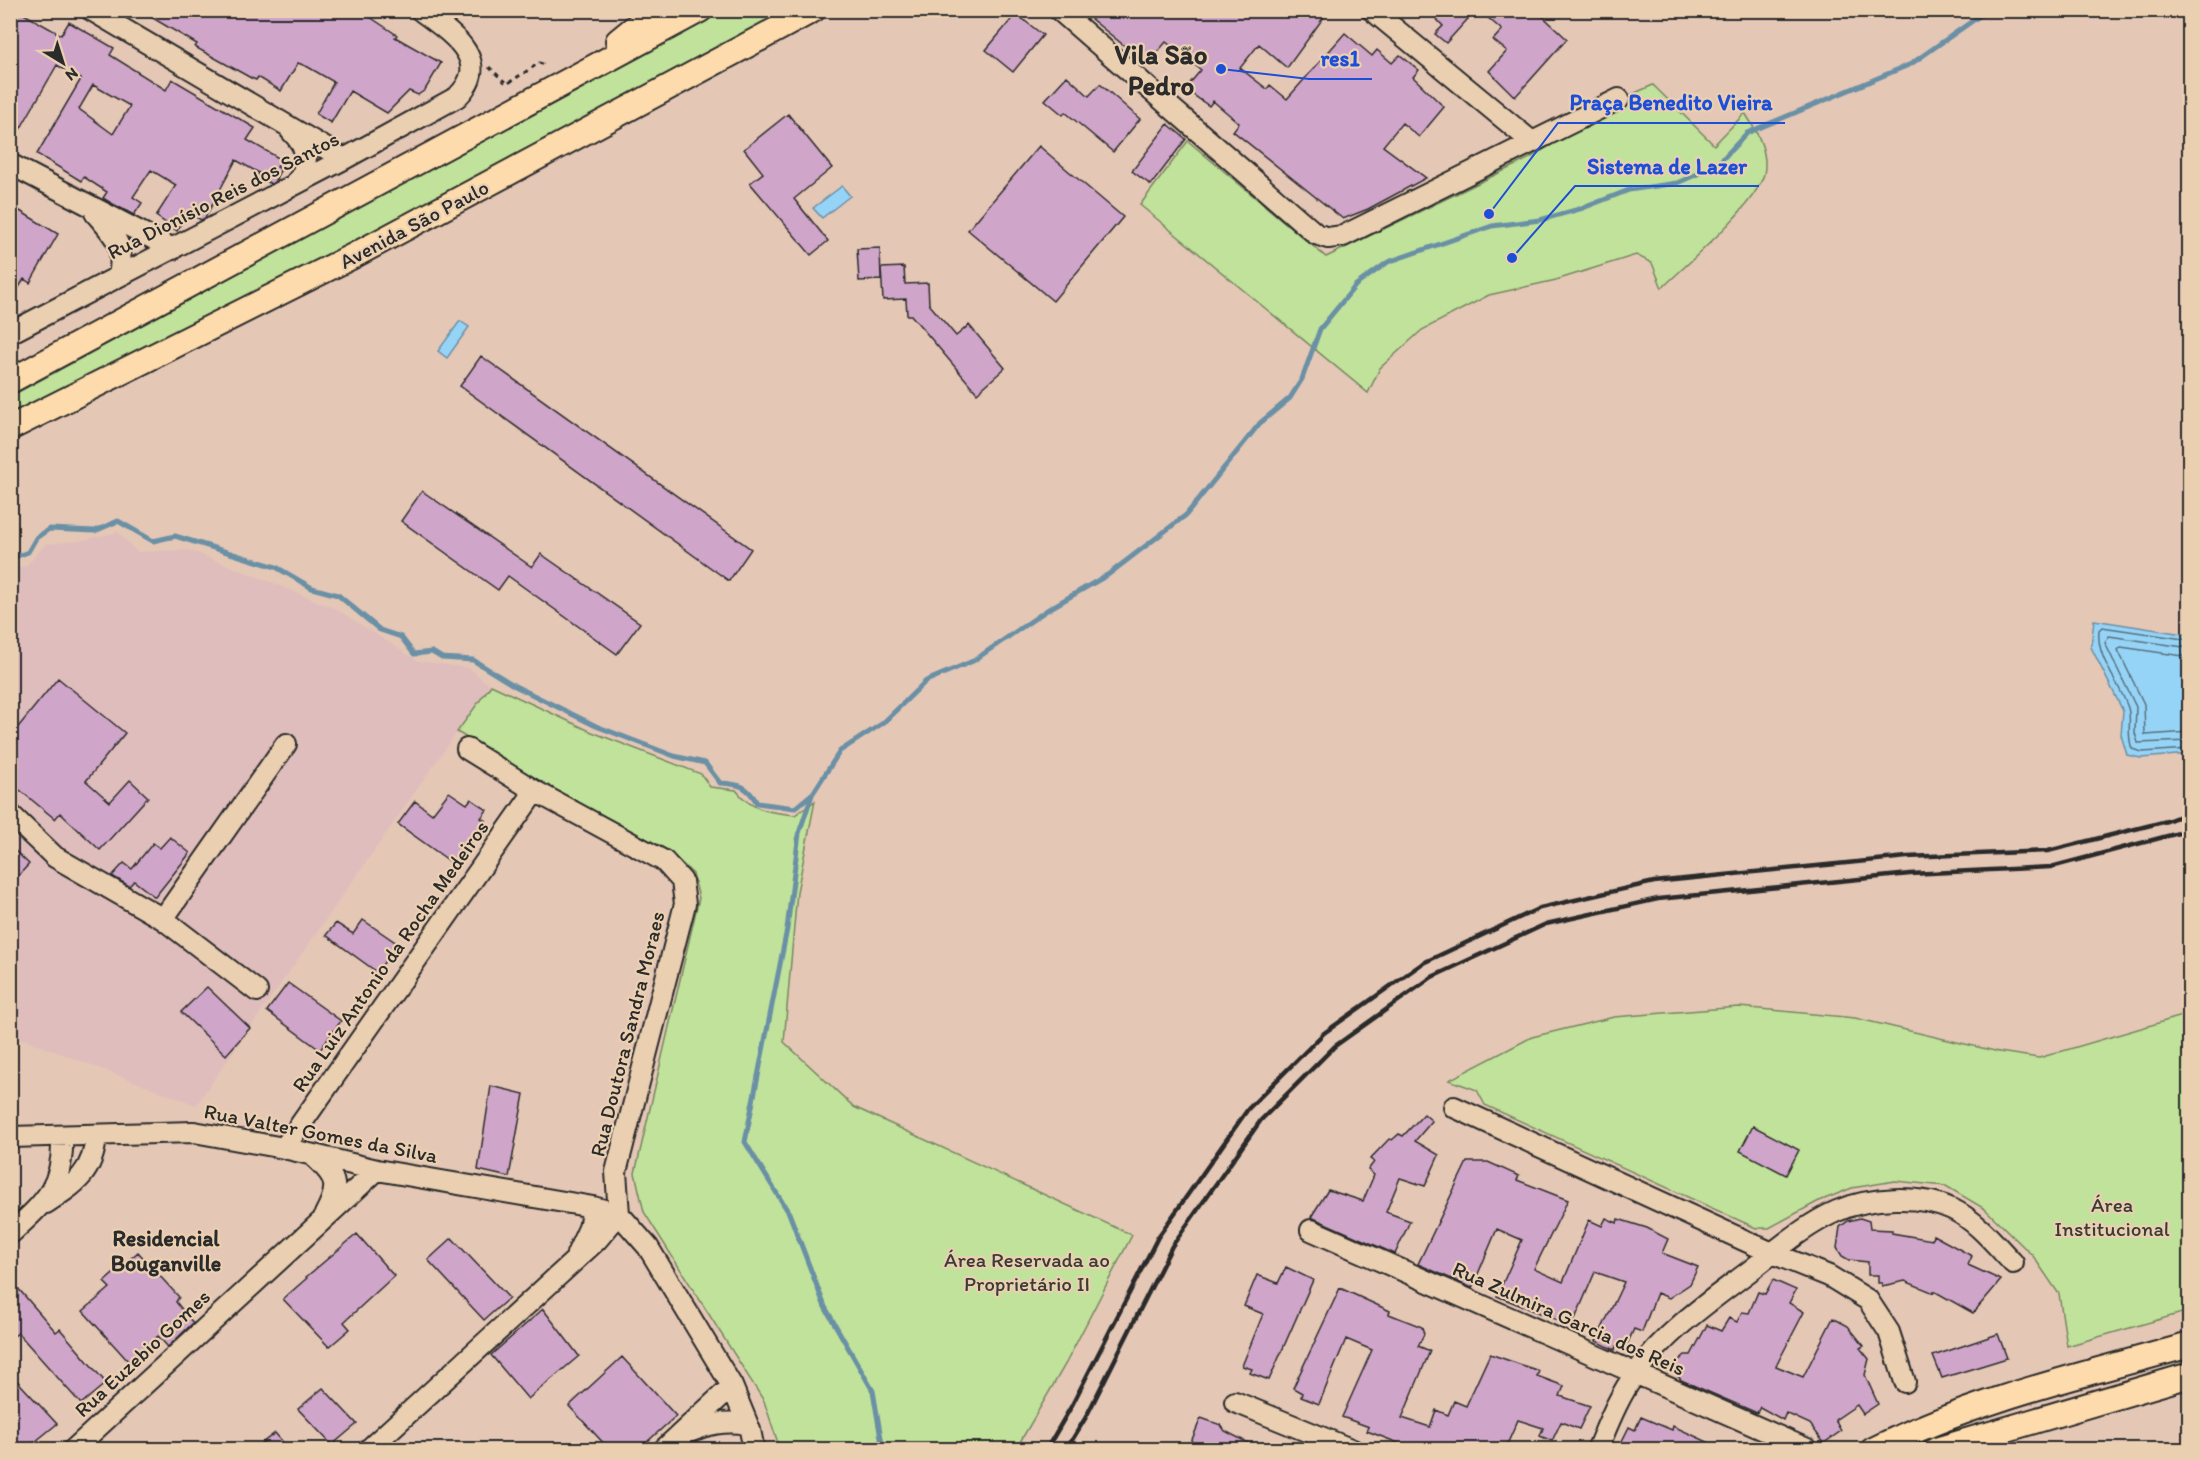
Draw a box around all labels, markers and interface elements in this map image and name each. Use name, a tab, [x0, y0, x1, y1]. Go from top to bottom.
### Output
north arrow	[33, 33, 93, 93]
district label: Vila São Pedro	[1115, 38, 1208, 102]
callout: res1	[1309, 39, 1372, 79]
text: res1	[1320, 45, 1360, 72]
text: N	[62, 64, 82, 85]
callout: Praça Benedito Vieira	[1558, 83, 1785, 123]
text: Praça Benedito Vieira	[1570, 89, 1773, 116]
street label: Rua Dionísio Reis dos Santos	[103, 126, 343, 264]
callout: Sistema de Lazer	[1575, 146, 1759, 186]
text: Sistema de Lazer	[1587, 153, 1748, 180]
street label: Avenida São Paulo	[335, 174, 493, 274]
street label: Rua Luiz Antonio da Rocha Medeiros	[286, 815, 494, 1097]
street label: Rua Doutora Sandra Moraes	[584, 909, 670, 1159]
street label: Rua Valter Gomes da Silva	[202, 1098, 440, 1168]
park label: Área Institucional	[2054, 1192, 2170, 1241]
district label: Residencial Bouganville	[111, 1225, 221, 1277]
park label: Área Reservada ao Proprietário II	[944, 1247, 1110, 1296]
street label: Rua Zulmira Garcia dos Reis	[1449, 1255, 1689, 1381]
street label: Rua Euzebio Gomes	[69, 1284, 215, 1422]

